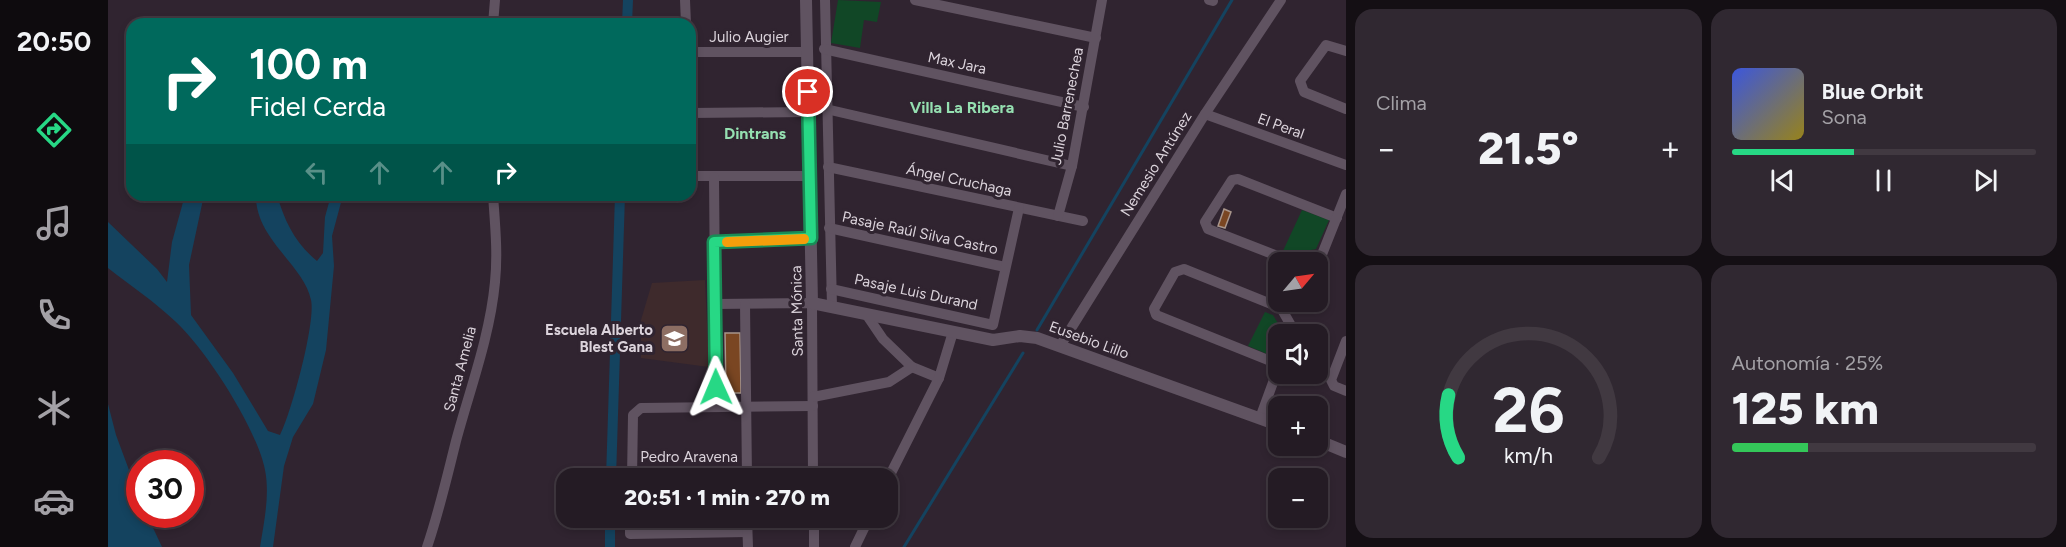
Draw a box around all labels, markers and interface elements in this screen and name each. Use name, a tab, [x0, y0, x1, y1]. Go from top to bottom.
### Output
text: 20:50	[17, 25, 91, 58]
street label: Julio Augier	[709, 28, 789, 46]
text: 100 m	[249, 39, 368, 90]
icon: right	[150, 42, 228, 120]
street label: Julio Barrenechea	[1047, 46, 1087, 166]
street label: Max Jara	[926, 48, 988, 78]
pin	[782, 66, 833, 117]
icon: arrive	[791, 75, 824, 108]
text: Blue Orbit	[1822, 78, 1924, 105]
text: Fidel Cerda	[249, 90, 386, 123]
text: Clima	[1376, 91, 1427, 115]
district label: Villa La Ribera	[910, 98, 1014, 117]
text: Sona	[1822, 105, 1867, 129]
street label: Nemesio Antúnez	[1117, 108, 1195, 220]
icon: directions	[33, 109, 75, 151]
street label: El Peral	[1255, 109, 1307, 143]
text: 21.5°	[1478, 121, 1579, 175]
district label: Dintrans	[724, 124, 787, 143]
text: −	[1376, 129, 1397, 168]
text: +	[1660, 129, 1680, 168]
icon: left	[300, 156, 333, 189]
icon: ahead	[363, 156, 396, 189]
icon: ahead	[426, 156, 459, 189]
icon: right	[489, 156, 522, 189]
street label: Ángel Cruchaga	[905, 160, 1013, 200]
icon: previous	[1766, 164, 1799, 197]
icon: pause	[1867, 164, 1900, 197]
icon: next	[1969, 164, 2002, 197]
icon: music	[33, 202, 75, 244]
street label: Pasaje Raúl Silva Castro	[840, 208, 1000, 258]
north arrow	[1268, 252, 1328, 312]
map controls	[1268, 252, 1328, 528]
street label: Santa Mónica	[787, 265, 807, 357]
street label: Pasaje Luis Durand	[853, 270, 979, 314]
icon: phone	[33, 294, 75, 336]
street label: Eusebio Lillo	[1047, 317, 1132, 363]
place label: Escuela Alberto Blest Gana	[545, 321, 653, 356]
school or university icon: Escuela Alberto Blest Gana	[658, 323, 690, 355]
street label: Santa Amelia	[440, 324, 480, 414]
button: sound	[1268, 324, 1328, 384]
text: Autonomía · 25%	[1732, 351, 1883, 375]
position arrow	[684, 355, 748, 419]
text: 26	[1492, 373, 1564, 448]
text: 125 km	[1732, 381, 1879, 435]
icon: climate	[33, 387, 75, 429]
button: +	[1268, 396, 1328, 456]
text: km/h	[1504, 444, 1553, 469]
street label: Pedro Aravena	[640, 448, 738, 466]
speed limit sign: 30	[126, 450, 204, 528]
button: −	[1268, 468, 1328, 528]
icon: car	[33, 480, 75, 522]
text: 20:51 · 1 min · 270 m	[624, 484, 830, 511]

